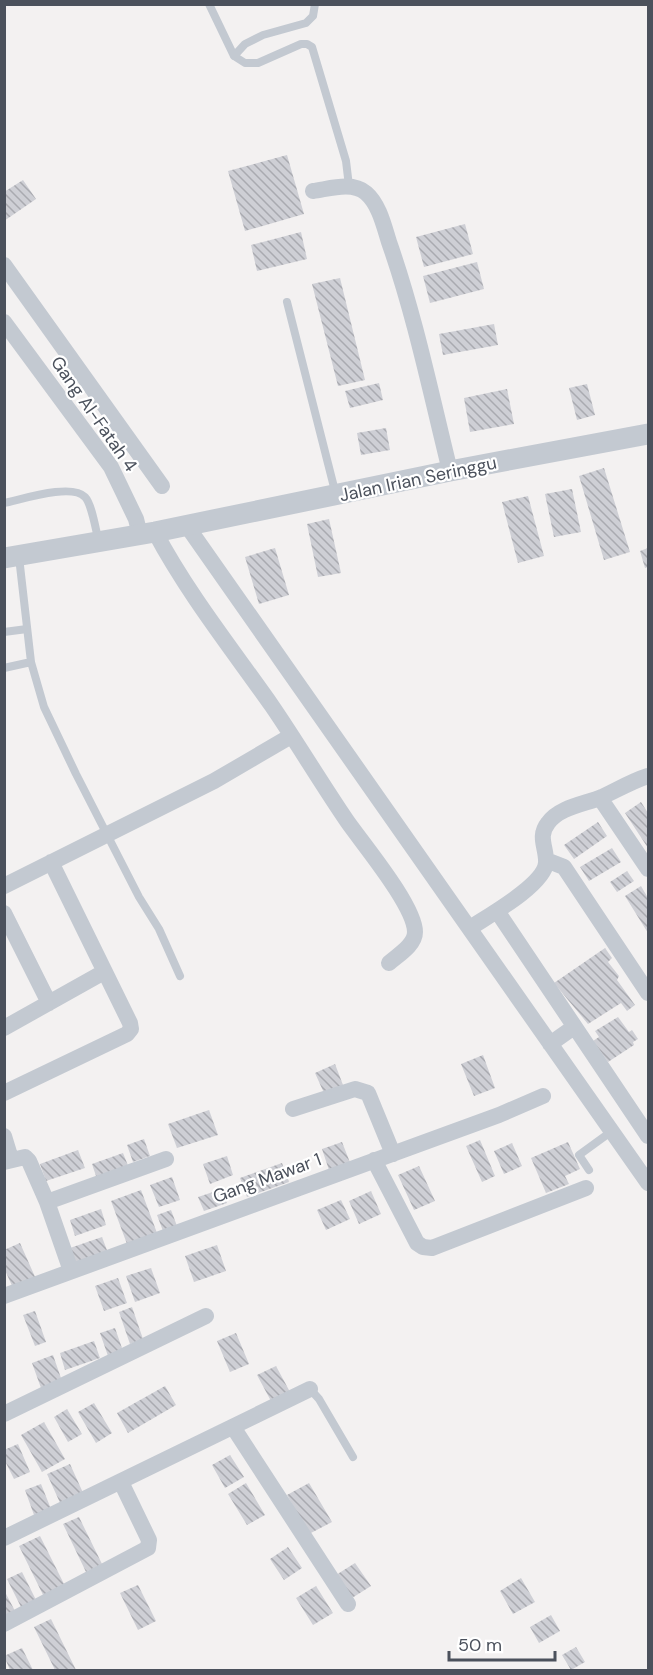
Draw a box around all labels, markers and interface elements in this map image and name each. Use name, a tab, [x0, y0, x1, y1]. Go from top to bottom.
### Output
street label: Gang Al-Fatah 4	[45, 352, 143, 477]
street label: Jalan Irian Seringgu	[337, 451, 499, 507]
street label: Gang Mawar 1	[210, 1147, 324, 1209]
scale bar	[449, 1624, 556, 1662]
text: 50 m	[458, 1633, 502, 1657]

